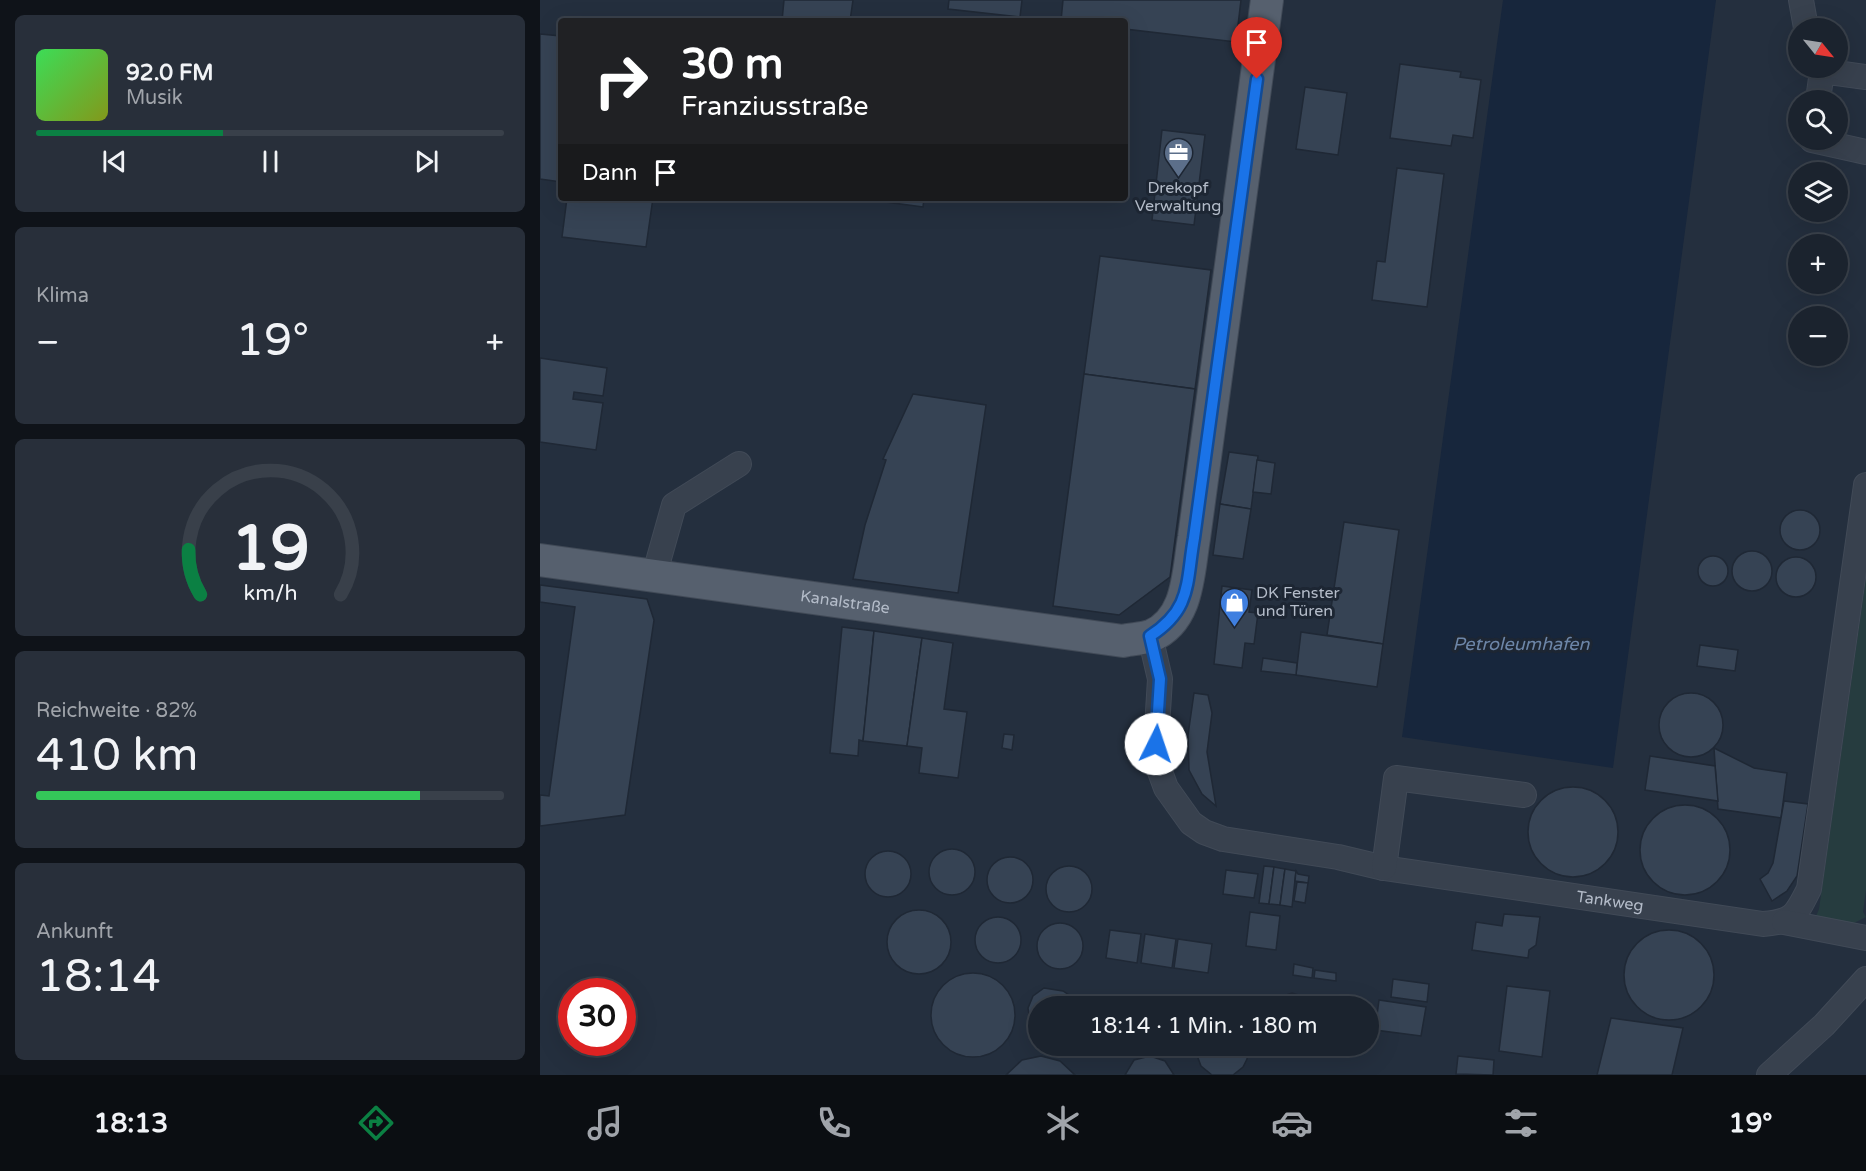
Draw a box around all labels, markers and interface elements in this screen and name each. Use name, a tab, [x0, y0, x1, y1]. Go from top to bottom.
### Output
pin	[1231, 17, 1282, 79]
north arrow	[1788, 18, 1848, 78]
map controls	[1788, 18, 1848, 366]
icon: arrive	[1240, 26, 1273, 59]
text: 30 m	[681, 39, 783, 90]
icon: right	[582, 42, 660, 120]
text: 92.0 FM	[126, 60, 214, 86]
text: Musik	[126, 86, 183, 110]
text: Franziusstraße	[681, 90, 869, 123]
button: search	[1788, 90, 1848, 150]
office icon: Drekopf Verwaltung	[1162, 136, 1194, 178]
icon: previous	[98, 145, 131, 178]
icon: pause	[254, 145, 287, 178]
icon: next	[410, 145, 443, 178]
icon: arrive	[649, 156, 682, 189]
text: Dann	[582, 160, 637, 186]
button: layers	[1788, 162, 1848, 222]
place label: Drekopf Verwaltung	[1135, 178, 1221, 216]
button: +	[1788, 234, 1848, 294]
text: Klima	[36, 284, 89, 308]
button: −	[1788, 306, 1848, 366]
text: 19°	[236, 314, 309, 368]
text: −	[36, 323, 60, 362]
text: +	[485, 323, 504, 362]
text: 19	[231, 512, 309, 587]
text: km/h	[243, 580, 297, 606]
place label: DK Fenster und Türen	[1256, 583, 1340, 621]
street label: Kanalstraße	[799, 586, 891, 618]
shop icon: DK Fenster und Türen	[1219, 586, 1251, 628]
water label: Petroleumhafen	[1453, 633, 1591, 655]
text: Reichweite · 82%	[36, 699, 197, 723]
position arrow	[1124, 712, 1188, 776]
text: 410 km	[36, 729, 198, 783]
street label: Tankweg	[1575, 887, 1645, 916]
text: Ankunft	[36, 920, 113, 944]
text: 18:14	[36, 950, 161, 1004]
speed limit sign: 30	[558, 978, 636, 1056]
text: 18:14 · 1 Min. · 180 m	[1090, 1013, 1317, 1039]
icon: directions	[355, 1102, 397, 1144]
icon: music	[584, 1102, 626, 1144]
icon: phone	[813, 1102, 855, 1144]
icon: climate	[1042, 1102, 1084, 1144]
icon: car	[1271, 1102, 1313, 1144]
icon: filters	[1500, 1102, 1542, 1144]
text: 18:13	[93, 1107, 168, 1140]
text: 19°	[1728, 1107, 1773, 1140]

